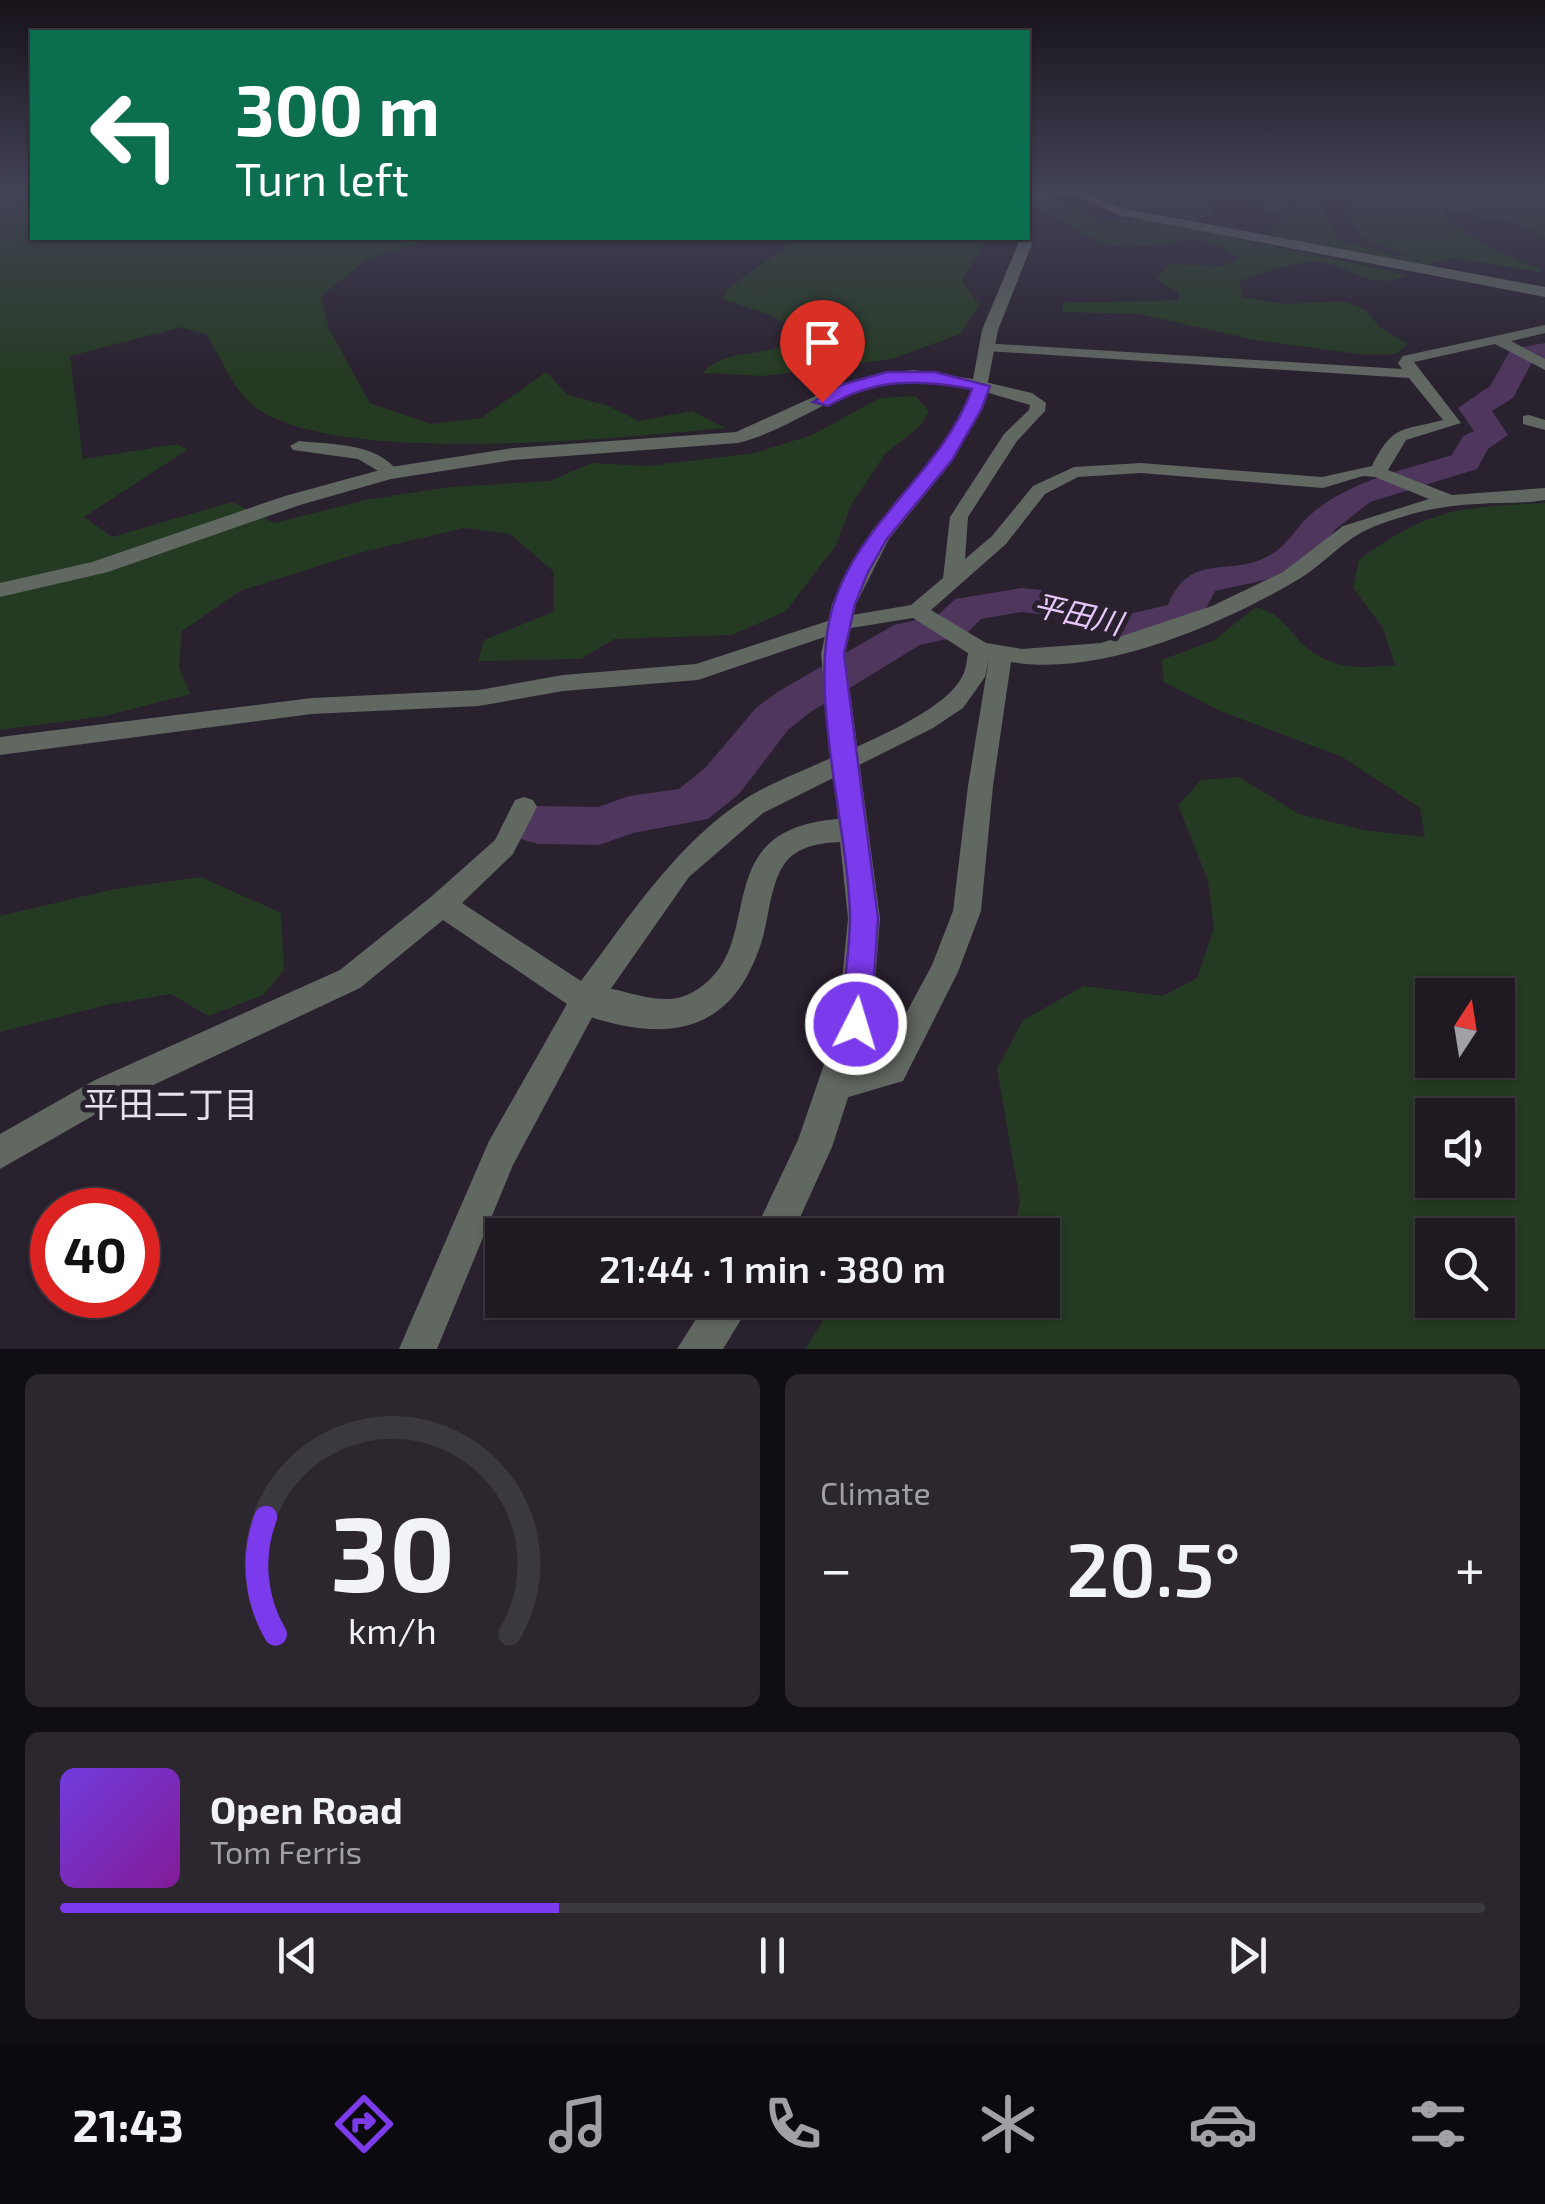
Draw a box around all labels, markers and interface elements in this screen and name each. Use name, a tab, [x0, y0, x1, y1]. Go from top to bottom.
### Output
text: 300 m	[235, 66, 440, 150]
icon: left	[70, 70, 200, 200]
text: Turn left	[235, 151, 409, 205]
pin	[780, 300, 865, 403]
icon: arrive	[795, 315, 850, 370]
water label: 平田川	[1030, 585, 1129, 641]
position arrow	[804, 972, 908, 1076]
north arrow	[1415, 978, 1515, 1078]
map controls	[1415, 978, 1515, 1318]
district label: 平田二丁目	[83, 1082, 259, 1124]
button: sound	[1415, 1098, 1515, 1198]
speed limit sign: 40	[30, 1188, 160, 1318]
button: search	[1415, 1218, 1515, 1318]
text: 21:44 · 1 min · 380 m	[599, 1245, 946, 1291]
text: Climate	[820, 1473, 931, 1511]
text: 30	[330, 1488, 455, 1613]
text: 20.5°	[1066, 1522, 1241, 1612]
text: −	[820, 1534, 852, 1600]
text: +	[1455, 1534, 1485, 1600]
text: km/h	[348, 1608, 437, 1651]
text: Open Road	[210, 1786, 403, 1832]
text: Tom Ferris	[210, 1832, 362, 1870]
icon: previous	[270, 1928, 325, 1983]
icon: pause	[745, 1928, 800, 1983]
icon: next	[1220, 1928, 1275, 1983]
icon: directions	[329, 2089, 399, 2159]
icon: music	[543, 2089, 613, 2159]
icon: phone	[758, 2089, 828, 2159]
icon: climate	[973, 2089, 1043, 2159]
icon: car	[1188, 2089, 1258, 2159]
icon: filters	[1403, 2089, 1473, 2159]
text: 21:43	[72, 2097, 184, 2151]

